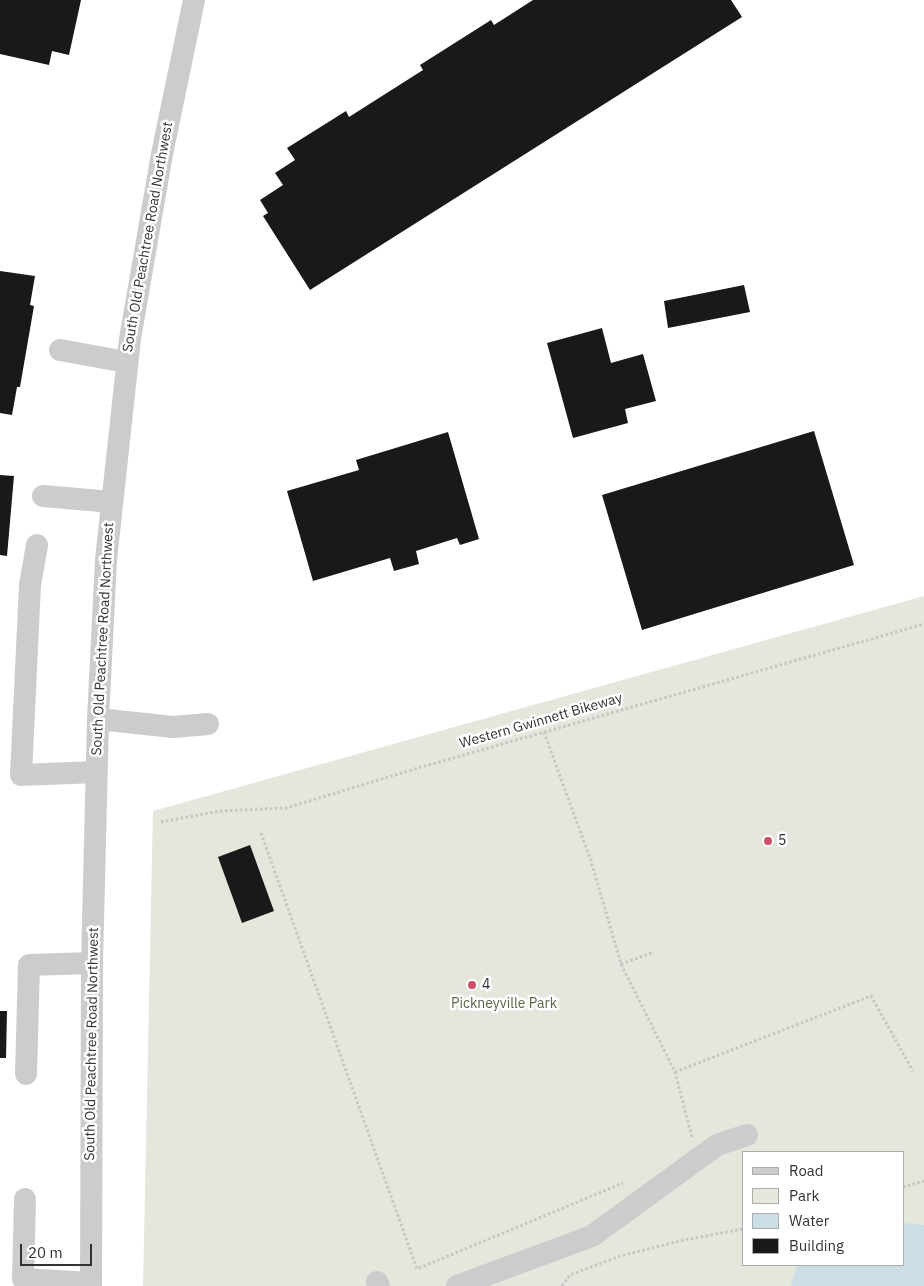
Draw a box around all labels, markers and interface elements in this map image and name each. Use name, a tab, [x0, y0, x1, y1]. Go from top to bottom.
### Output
street label: South Old Peachtree Road Northwest	[119, 121, 177, 353]
street label: South Old Peachtree Road Northwest	[89, 522, 117, 756]
street label: Western Gwinnett Bikeway	[458, 690, 624, 752]
place label: 5	[778, 833, 786, 849]
marker: 5	[762, 835, 774, 847]
street label: South Old Peachtree Road Northwest	[82, 927, 102, 1161]
place label: 4	[482, 977, 490, 993]
marker: 4	[466, 979, 478, 991]
park label: Pickneyville Park	[451, 996, 557, 1012]
legend	[742, 1151, 904, 1266]
text: Road	[789, 1161, 824, 1180]
text: Park	[789, 1186, 819, 1205]
text: Water	[789, 1211, 829, 1230]
scale bar	[22, 1234, 95, 1266]
text: Building	[789, 1236, 844, 1255]
text: 20 m	[28, 1243, 63, 1262]

